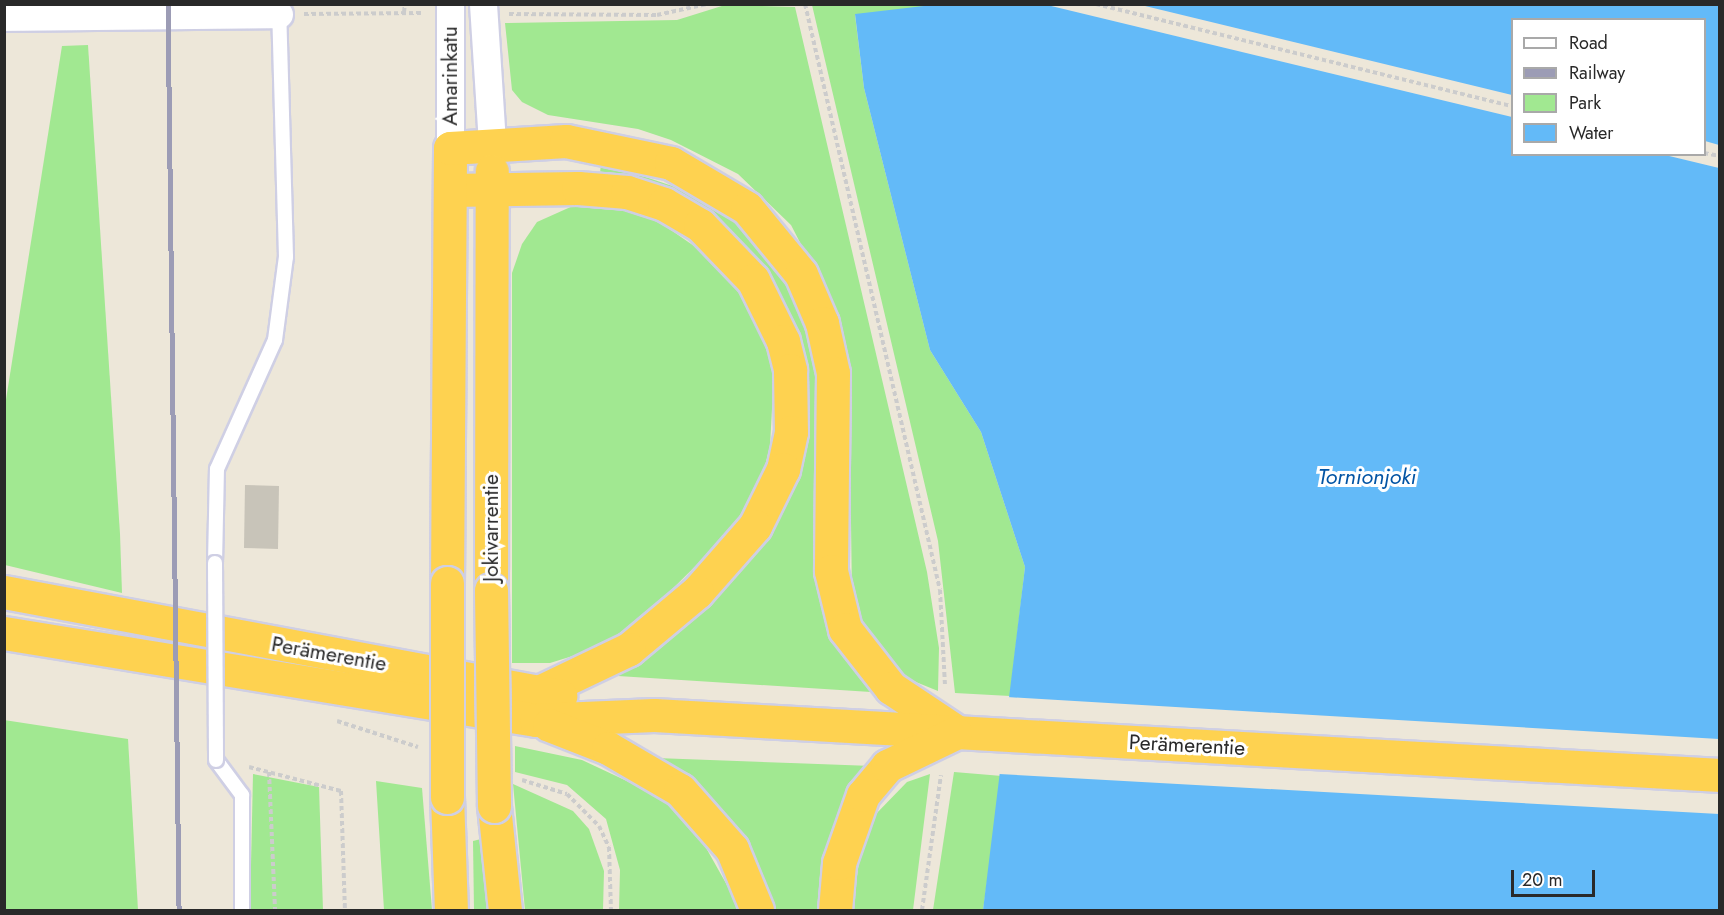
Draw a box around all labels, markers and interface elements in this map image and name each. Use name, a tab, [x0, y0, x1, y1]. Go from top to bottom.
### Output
legend	[1511, 18, 1706, 156]
street label: Amarinkatu	[437, 26, 463, 126]
text: Road	[1569, 30, 1608, 56]
text: Railway	[1569, 60, 1625, 86]
text: Park	[1569, 90, 1601, 116]
text: Water	[1569, 120, 1613, 146]
water label: Tornionjoki	[1318, 464, 1416, 490]
street label: Jokivarrentie	[478, 474, 504, 582]
street label: Perämerentie	[270, 631, 388, 677]
street label: Perämerentie	[1128, 729, 1246, 761]
scale bar	[1514, 858, 1598, 896]
text: 20 m	[1522, 867, 1562, 893]

